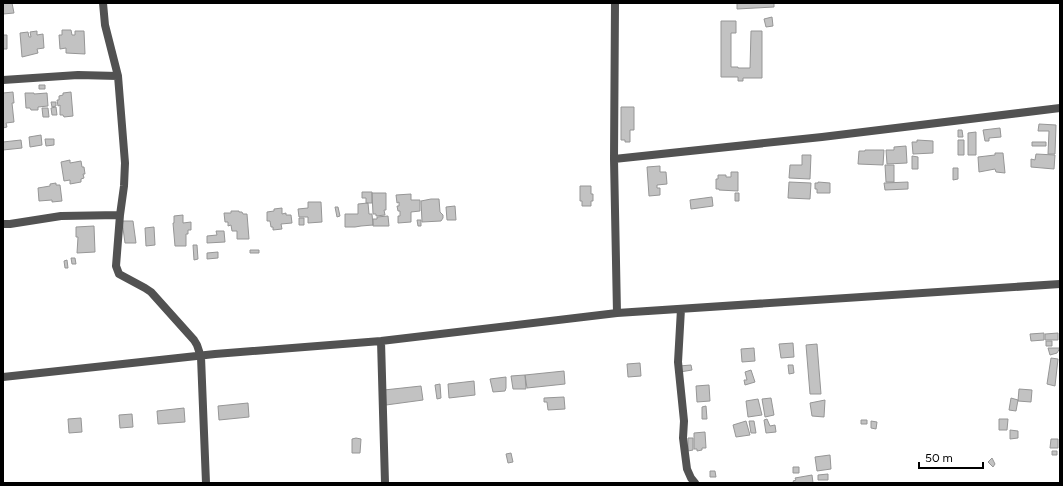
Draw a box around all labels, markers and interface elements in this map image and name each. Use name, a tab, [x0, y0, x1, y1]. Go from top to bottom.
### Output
scale bar	[919, 444, 983, 470]
text: 50 m	[925, 451, 953, 465]

